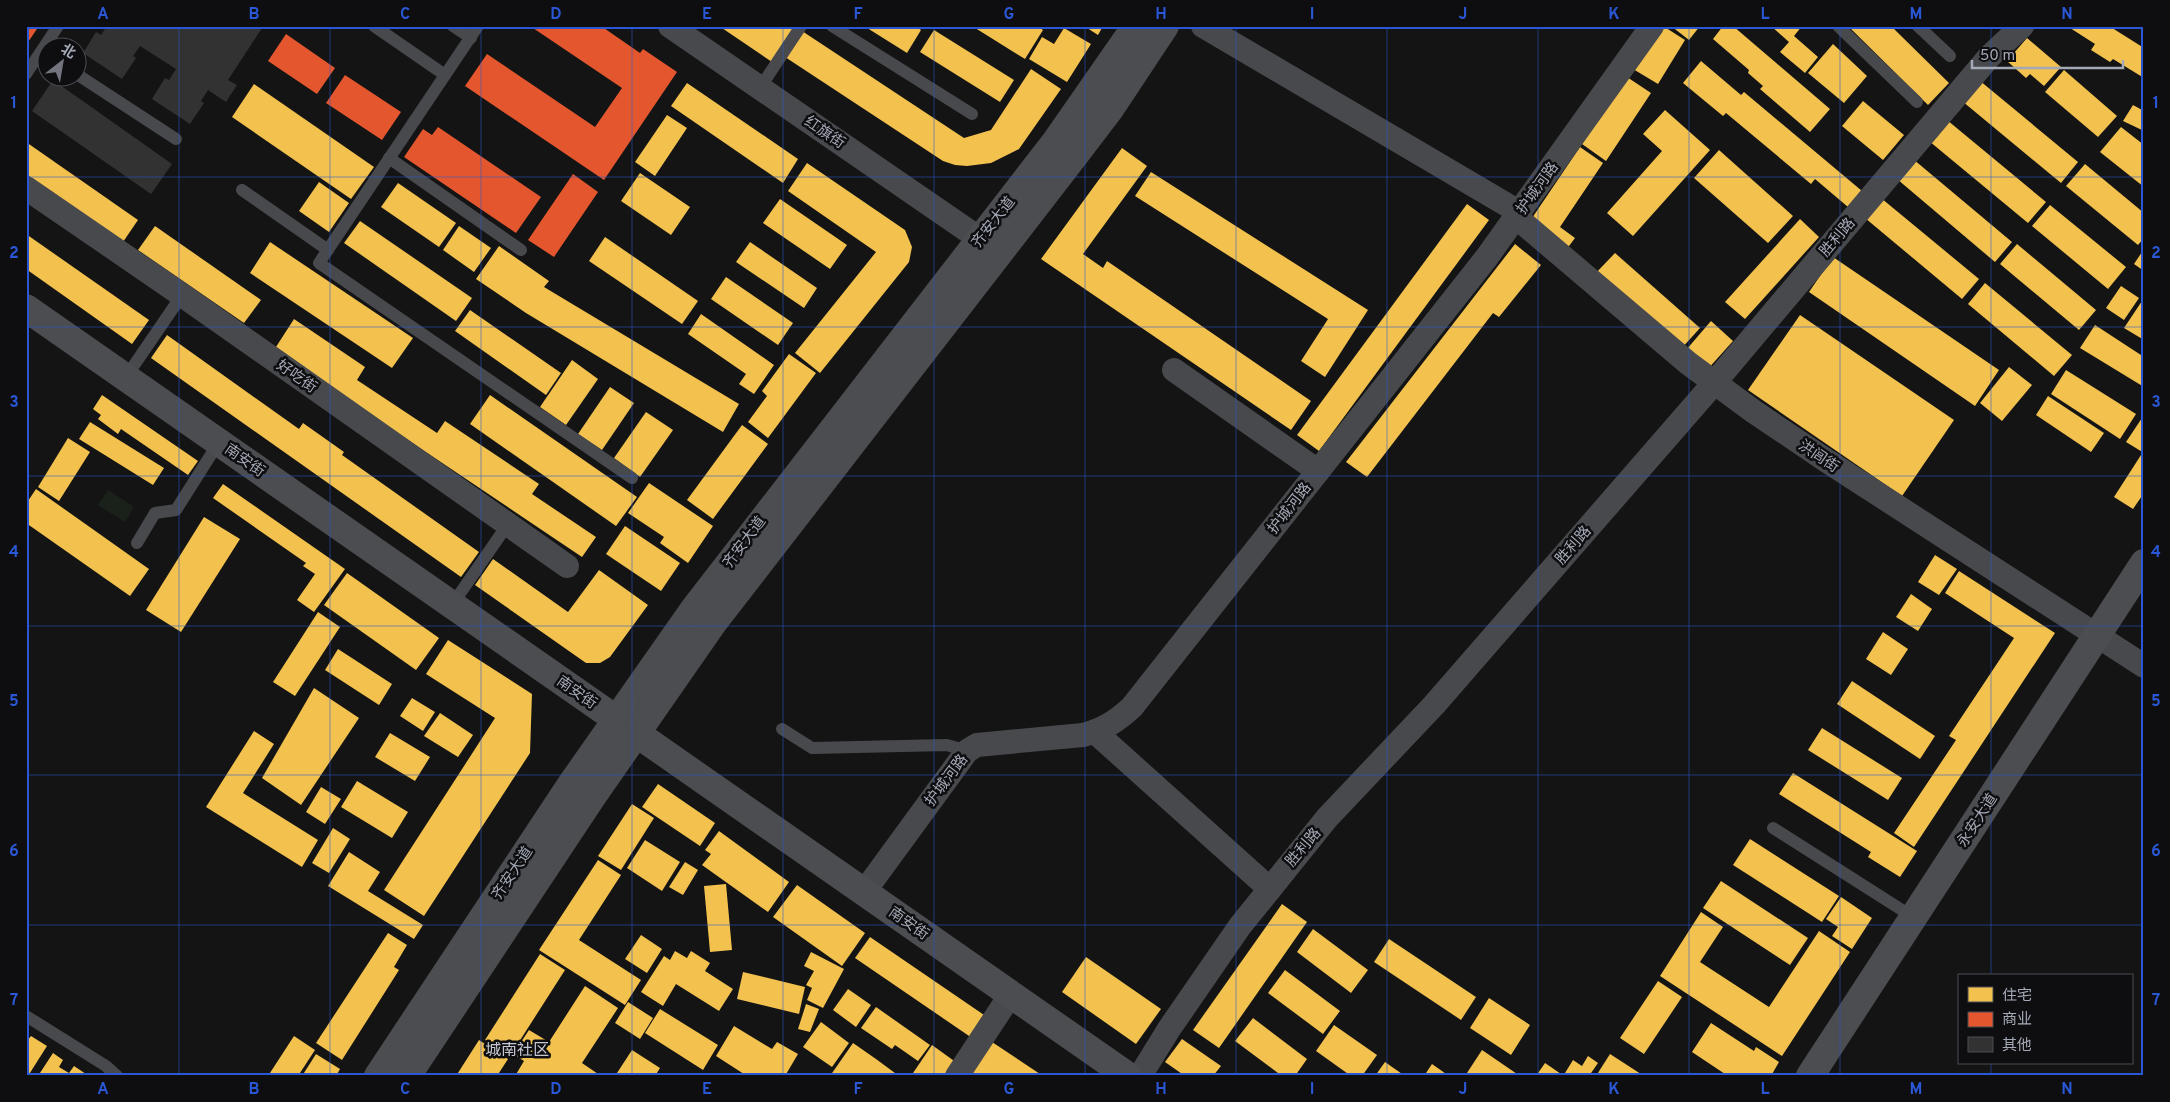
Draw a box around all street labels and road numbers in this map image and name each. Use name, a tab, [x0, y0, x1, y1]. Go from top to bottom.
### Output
street label: 红旗街	[800, 113, 848, 154]
street label: 护城河路	[1513, 159, 1564, 219]
street label: 齐安大道	[968, 193, 1020, 252]
street label: 胜利路	[1816, 215, 1860, 261]
street label: 好吃街	[272, 356, 321, 398]
street label: 洪闾街	[1794, 436, 1843, 478]
street label: 南安街	[220, 441, 268, 482]
street label: 护城河路	[1264, 479, 1316, 538]
street label: 齐安大道	[720, 513, 771, 573]
street label: 胜利路	[1552, 523, 1596, 569]
street label: 南安街	[552, 673, 600, 714]
street label: 护城河路	[922, 751, 973, 811]
street label: 永安大道	[1954, 790, 2003, 851]
street label: 胜利路	[1282, 825, 1326, 871]
street label: 齐安大道	[489, 844, 538, 904]
street label: 南安街	[884, 904, 932, 945]

